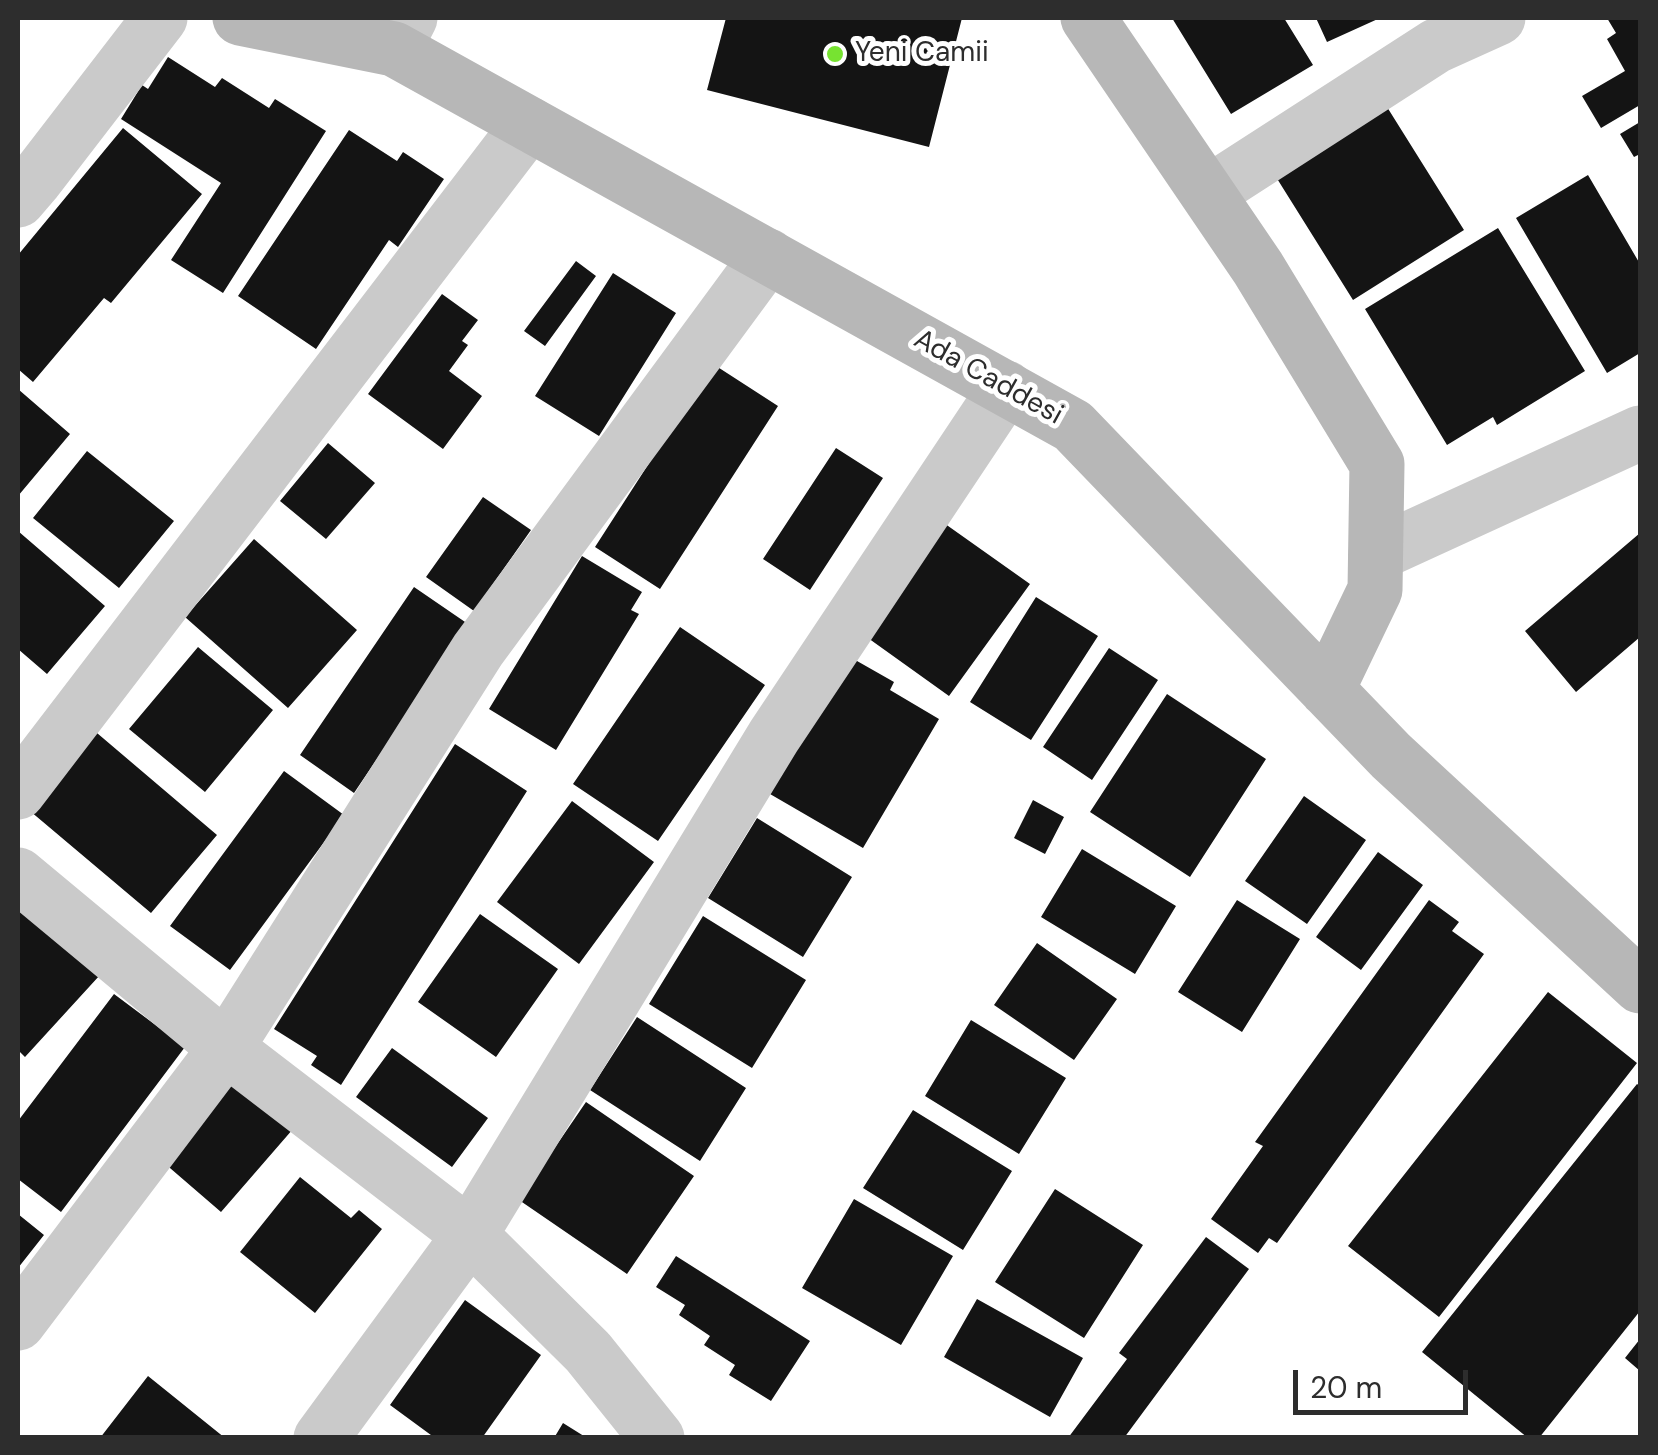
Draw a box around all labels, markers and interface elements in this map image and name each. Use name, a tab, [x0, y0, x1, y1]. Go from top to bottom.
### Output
place label: Yeni Camii	[855, 37, 989, 71]
marker: Yeni Camii	[824, 43, 846, 65]
street label: Ada Caddesi	[908, 323, 1068, 433]
scale bar	[1298, 1350, 1473, 1412]
text: 20 m	[1310, 1368, 1382, 1407]

